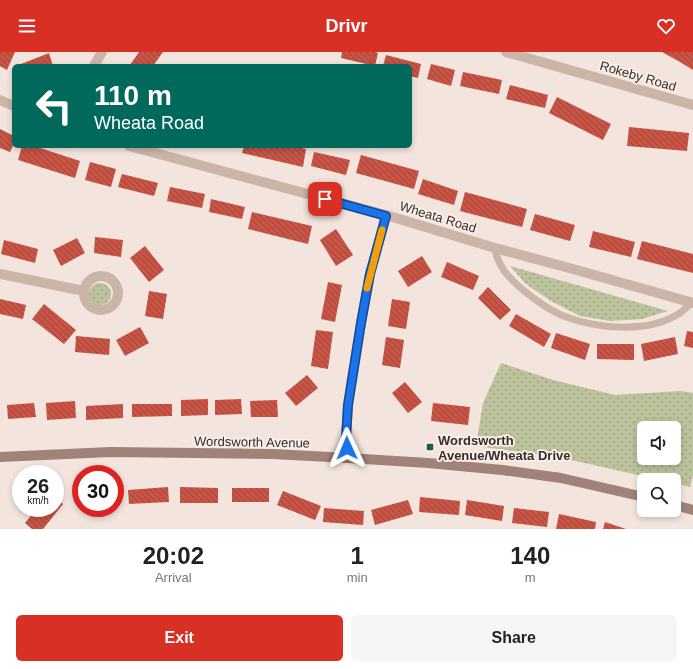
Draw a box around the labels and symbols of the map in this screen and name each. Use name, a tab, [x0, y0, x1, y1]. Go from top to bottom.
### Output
street label: Rokeby Road	[598, 58, 678, 94]
pin	[308, 182, 342, 216]
street label: Wheata Road	[398, 198, 478, 236]
position arrow	[326, 427, 368, 469]
street label: Wordsworth Avenue	[194, 433, 310, 451]
place label: Wordsworth Avenue/Wheata Drive	[438, 433, 570, 463]
marker: Wordsworth Avenue/Wheata Drive	[425, 442, 435, 452]
speed limit sign: 30	[72, 465, 124, 517]

